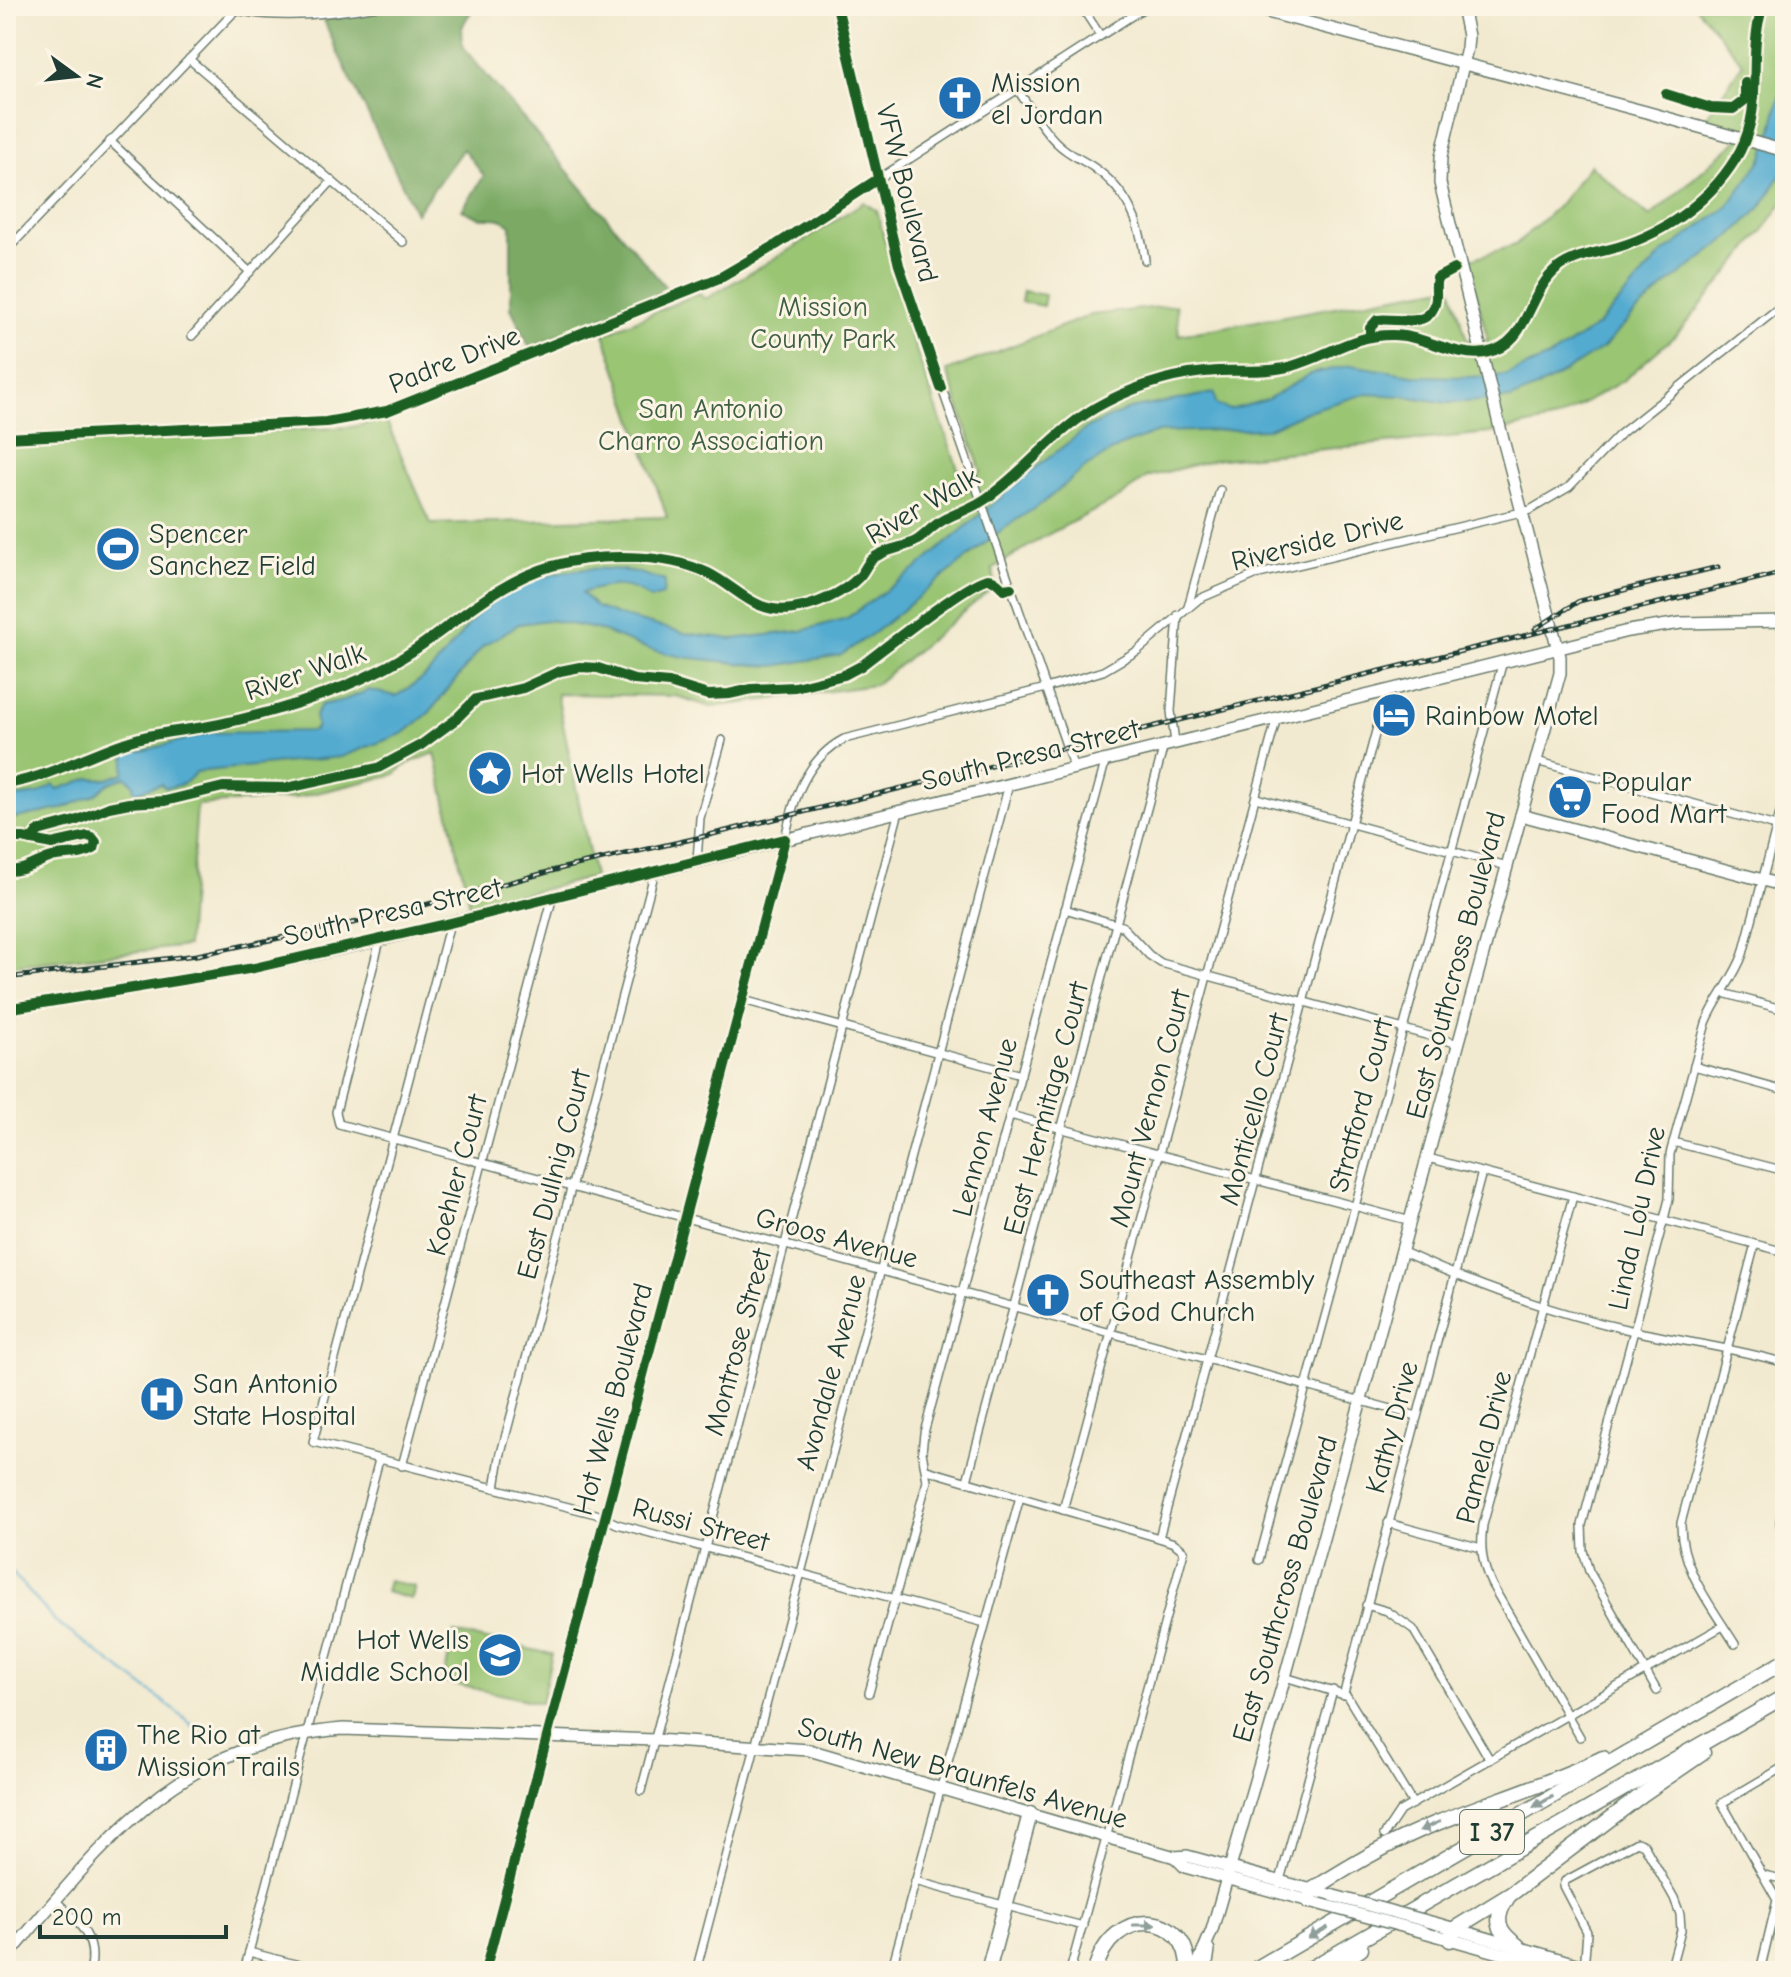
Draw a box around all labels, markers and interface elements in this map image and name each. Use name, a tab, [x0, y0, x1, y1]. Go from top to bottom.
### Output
north arrow	[36, 36, 116, 116]
place label: Mission el Jordan	[991, 67, 1103, 131]
text: N	[80, 71, 109, 91]
church icon: Mission el Jordan	[936, 74, 984, 122]
street label: VFW Boulevard	[869, 101, 945, 285]
park label: Mission County Park	[750, 291, 896, 355]
street label: Padre Drive	[384, 319, 524, 401]
park label: San Antonio Charro Association	[598, 393, 824, 457]
street label: River Walk	[860, 460, 985, 551]
street label: Riverside Drive	[1228, 504, 1406, 578]
place label: Spencer Sanchez Field	[149, 518, 316, 582]
sports icon: Spencer Sanchez Field	[94, 525, 142, 573]
street label: River Walk	[241, 636, 370, 707]
hotel icon: Rainbow Motel	[1370, 691, 1418, 739]
place label: Rainbow Motel	[1425, 700, 1599, 732]
street label: South Presa Street	[918, 712, 1143, 797]
place icon: Hot Wells Hotel	[466, 749, 514, 797]
place label: Hot Wells Hotel	[521, 758, 705, 790]
place label: Popular Food Mart	[1601, 766, 1727, 830]
supermarket icon: Popular Food Mart	[1546, 773, 1594, 821]
street label: East Southcross Boulevard	[1400, 808, 1512, 1122]
street label: South Presa Street	[280, 871, 505, 953]
street label: East Hermitage Court	[997, 977, 1095, 1238]
street label: Mount Vernon Court	[1103, 985, 1197, 1230]
street label: Monticello Court	[1213, 1009, 1295, 1209]
street label: Stratford Court	[1322, 1014, 1400, 1196]
street label: Lennon Avenue	[946, 1035, 1024, 1220]
street label: East Dullnig Court	[511, 1065, 598, 1283]
street label: Koehler Court	[420, 1090, 494, 1259]
street label: Linda Lou Drive	[1602, 1124, 1672, 1313]
street label: Groos Avenue	[752, 1201, 921, 1275]
street label: Montrose Street	[698, 1244, 779, 1439]
place label: Southeast Assembly of God Church	[1079, 1264, 1315, 1328]
street label: Avondale Avenue	[789, 1271, 873, 1474]
church icon: Southeast Assembly of God Church	[1024, 1271, 1072, 1319]
street label: Hot Wells Boulevard	[567, 1280, 659, 1519]
street label: Kathy Drive	[1359, 1358, 1425, 1497]
place label: San Antonio State Hospital	[193, 1368, 356, 1432]
street label: Pamela Drive	[1450, 1368, 1518, 1527]
hospital icon: San Antonio State Hospital	[138, 1375, 186, 1423]
street label: East Southcross Boulevard	[1226, 1433, 1344, 1746]
street label: Russi Street	[629, 1491, 774, 1559]
place label: Hot Wells Middle School	[300, 1624, 469, 1688]
school or university icon: Hot Wells Middle School	[476, 1631, 524, 1679]
street label: South New Braunfels Avenue	[794, 1711, 1131, 1835]
place label: The Rio at Mission Trails	[137, 1719, 300, 1783]
building icon: The Rio at Mission Trails	[82, 1726, 130, 1774]
one-way arrow	[1532, 1795, 1554, 1809]
road number: I 37	[1460, 1810, 1524, 1854]
one-way arrow	[1418, 1819, 1442, 1833]
scale bar	[40, 1889, 226, 1939]
text: 200 m	[52, 1903, 122, 1931]
one-way arrow	[1131, 1919, 1157, 1931]
one-way arrow	[1307, 1926, 1329, 1940]

